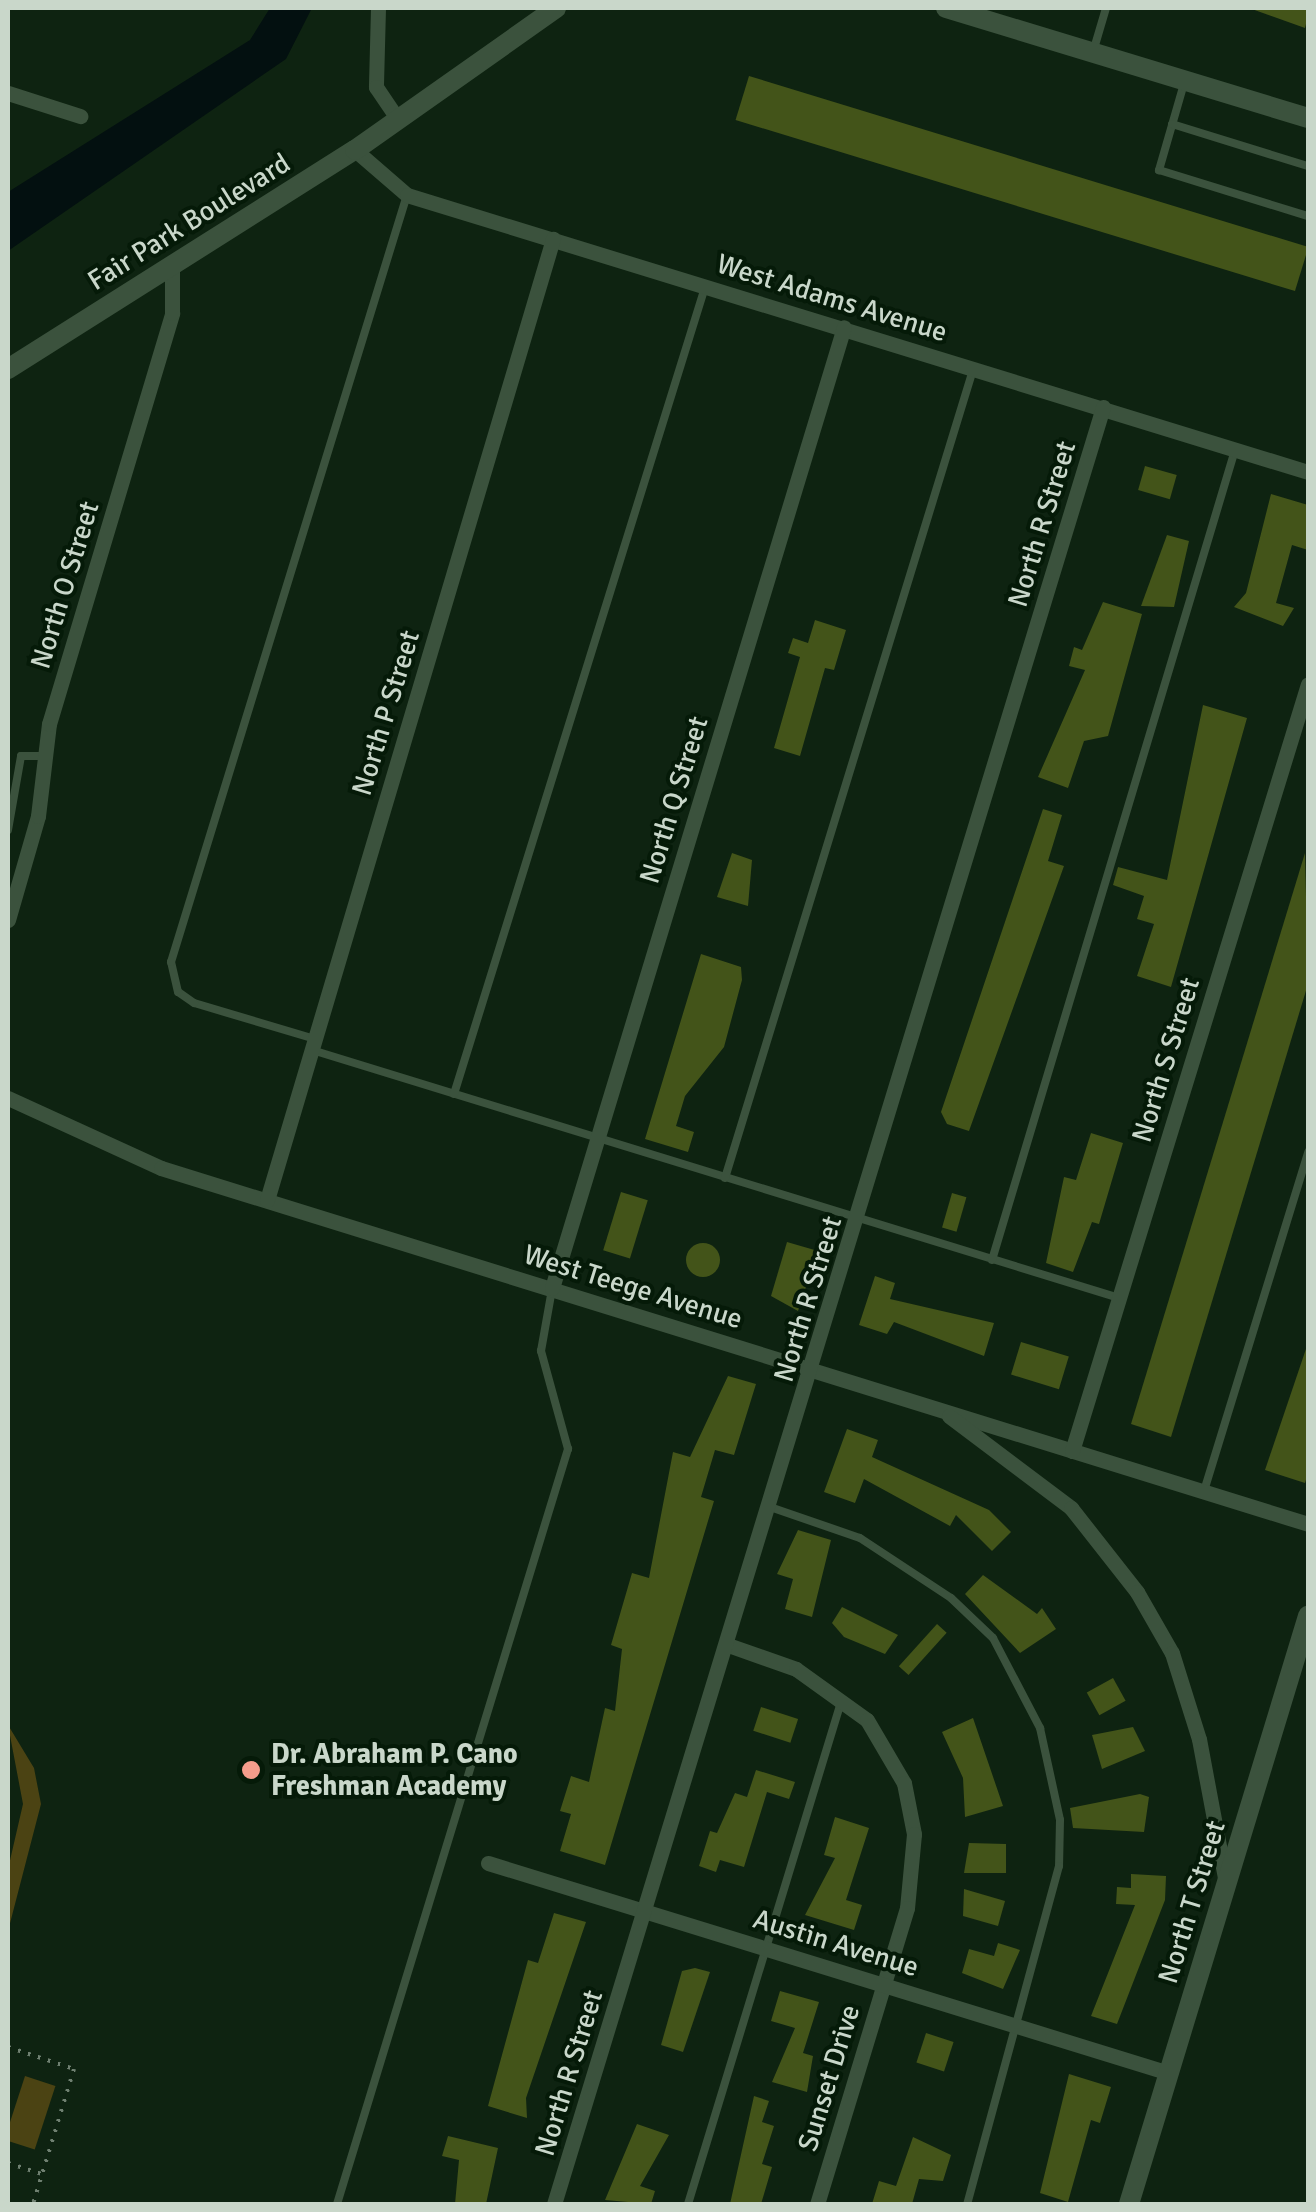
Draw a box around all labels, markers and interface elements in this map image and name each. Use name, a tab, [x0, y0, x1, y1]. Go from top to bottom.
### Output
street label: Fair Park Boulevard	[82, 146, 296, 298]
street label: West Adams Avenue	[713, 247, 951, 349]
street label: North R Street	[1001, 437, 1083, 611]
street label: North O Street	[24, 497, 106, 673]
street label: North P Street	[345, 626, 427, 800]
street label: North Q Street	[633, 712, 715, 888]
street label: North S Street	[1125, 974, 1207, 1146]
street label: North R Street	[767, 1212, 849, 1386]
street label: West Teege Avenue	[520, 1238, 746, 1336]
place label: Dr. Abraham P. Cano Freshman Academy	[271, 1737, 518, 1803]
marker: Dr. Abraham P. Cano Freshman Academy	[240, 1759, 262, 1781]
street label: North T Street	[1151, 1816, 1233, 1988]
street label: Austin Avenue	[749, 1902, 923, 1984]
street label: North R Street	[528, 1986, 610, 2160]
street label: Sunset Drive	[791, 2001, 867, 2155]

